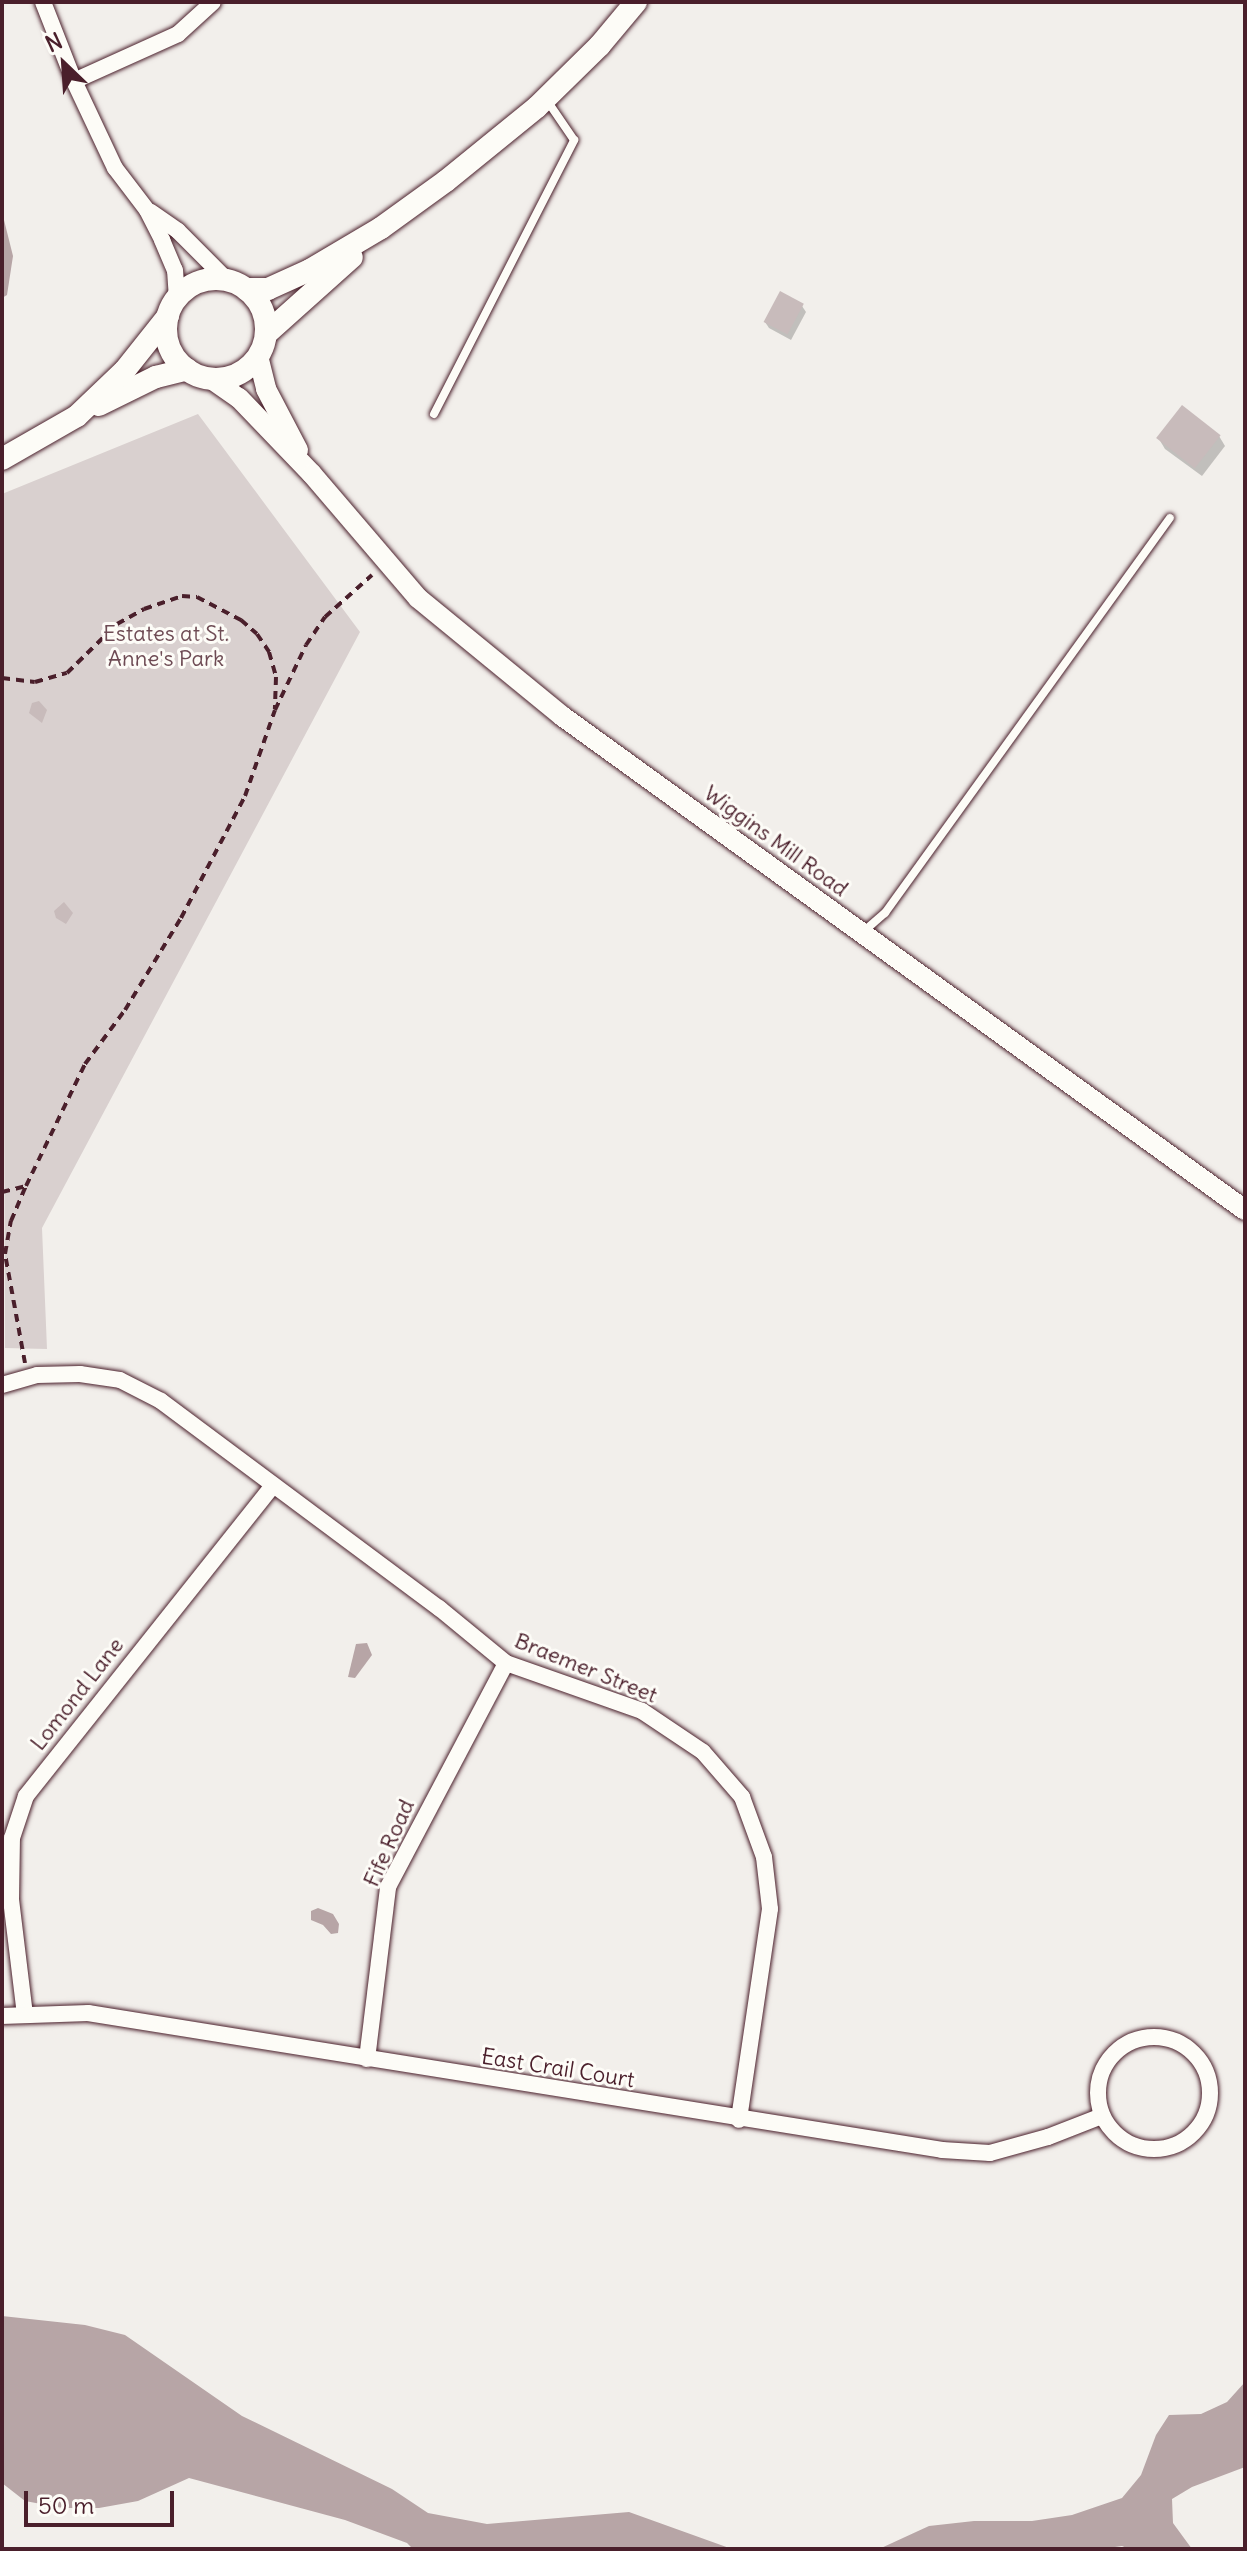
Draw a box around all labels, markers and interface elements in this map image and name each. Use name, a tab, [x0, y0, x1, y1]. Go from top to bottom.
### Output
north arrow	[24, 24, 104, 104]
text: N	[41, 26, 67, 58]
park label: Estates at St. Anne's Park	[103, 620, 229, 672]
street label: Wiggins Mill Road	[699, 780, 853, 902]
street label: Braemer Street	[511, 1627, 661, 1709]
street label: Lomond Lane	[25, 1632, 129, 1756]
street label: Fife Road	[358, 1795, 420, 1891]
street label: East Crail Court	[480, 2043, 636, 2093]
scale bar	[28, 2475, 178, 2525]
text: 50 m	[38, 2490, 94, 2520]

